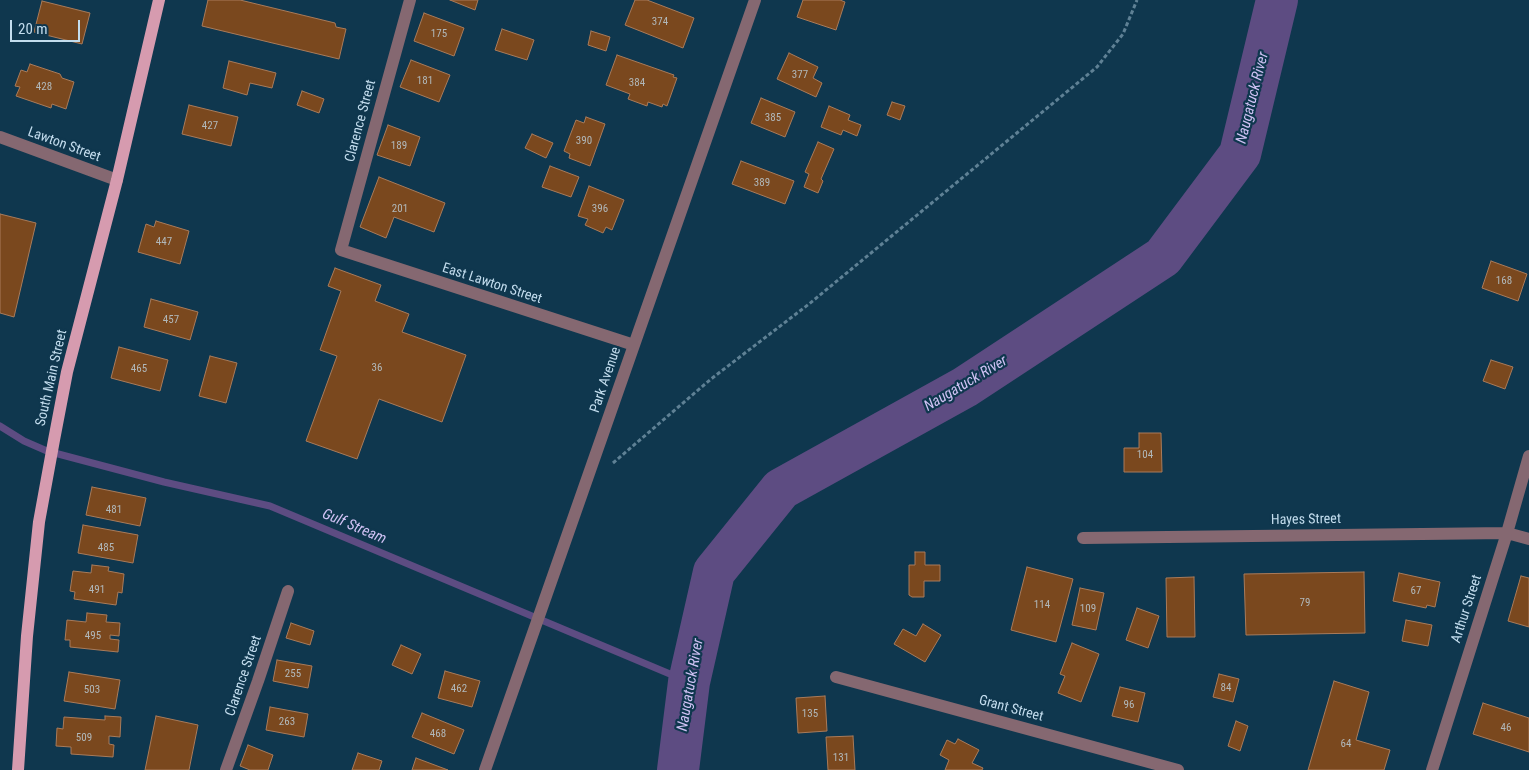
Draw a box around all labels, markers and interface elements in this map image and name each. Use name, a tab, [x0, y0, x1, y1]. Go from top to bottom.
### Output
scale bar	[12, 10, 82, 42]
house number: 374	[652, 15, 668, 29]
text: 20 m	[18, 20, 48, 38]
house number: 175	[431, 27, 447, 41]
water label: Naugatuck River	[1233, 50, 1273, 146]
house number: 377	[792, 68, 808, 82]
house number: 181	[417, 74, 433, 88]
house number: 384	[629, 76, 645, 90]
street label: Clarence Street	[342, 78, 380, 164]
house number: 428	[36, 80, 52, 94]
house number: 385	[765, 111, 781, 125]
house number: 427	[202, 119, 218, 133]
street label: Lawton Street	[25, 124, 103, 166]
house number: 390	[576, 134, 592, 148]
house number: 189	[391, 139, 407, 153]
house number: 389	[754, 176, 770, 190]
house number: 201	[392, 202, 408, 216]
house number: 396	[592, 202, 608, 216]
house number: 447	[156, 235, 172, 249]
street label: East Lawton Street	[440, 260, 544, 308]
house number: 168	[1496, 274, 1512, 288]
house number: 457	[163, 313, 179, 327]
street label: South Main Street	[33, 328, 71, 428]
street label: Park Avenue	[587, 345, 625, 415]
water label: Naugatuck River	[921, 352, 1011, 416]
house number: 36	[372, 361, 382, 375]
house number: 465	[131, 362, 147, 376]
house number: 104	[1137, 448, 1153, 462]
house number: 481	[106, 503, 122, 517]
water label: Gulf Stream	[319, 505, 389, 549]
street label: Hayes Street	[1271, 511, 1341, 529]
house number: 485	[98, 541, 114, 555]
street label: Arthur Street	[1448, 573, 1486, 645]
house number: 491	[89, 583, 105, 597]
house number: 67	[1411, 584, 1421, 598]
house number: 79	[1300, 596, 1310, 610]
house number: 114	[1034, 598, 1050, 612]
house number: 109	[1080, 602, 1096, 616]
house number: 495	[85, 629, 101, 643]
street label: Clarence Street	[222, 633, 266, 719]
water label: Naugatuck River	[674, 637, 708, 733]
house number: 255	[285, 667, 301, 681]
house number: 84	[1221, 681, 1231, 695]
house number: 462	[451, 682, 467, 696]
house number: 503	[84, 683, 100, 697]
street label: Grant Street	[977, 692, 1045, 726]
house number: 96	[1124, 698, 1134, 712]
house number: 135	[802, 707, 818, 721]
house number: 263	[279, 715, 295, 729]
house number: 46	[1501, 721, 1511, 735]
house number: 468	[430, 727, 446, 741]
house number: 509	[76, 731, 92, 745]
house number: 64	[1341, 737, 1351, 751]
house number: 131	[833, 751, 849, 765]

